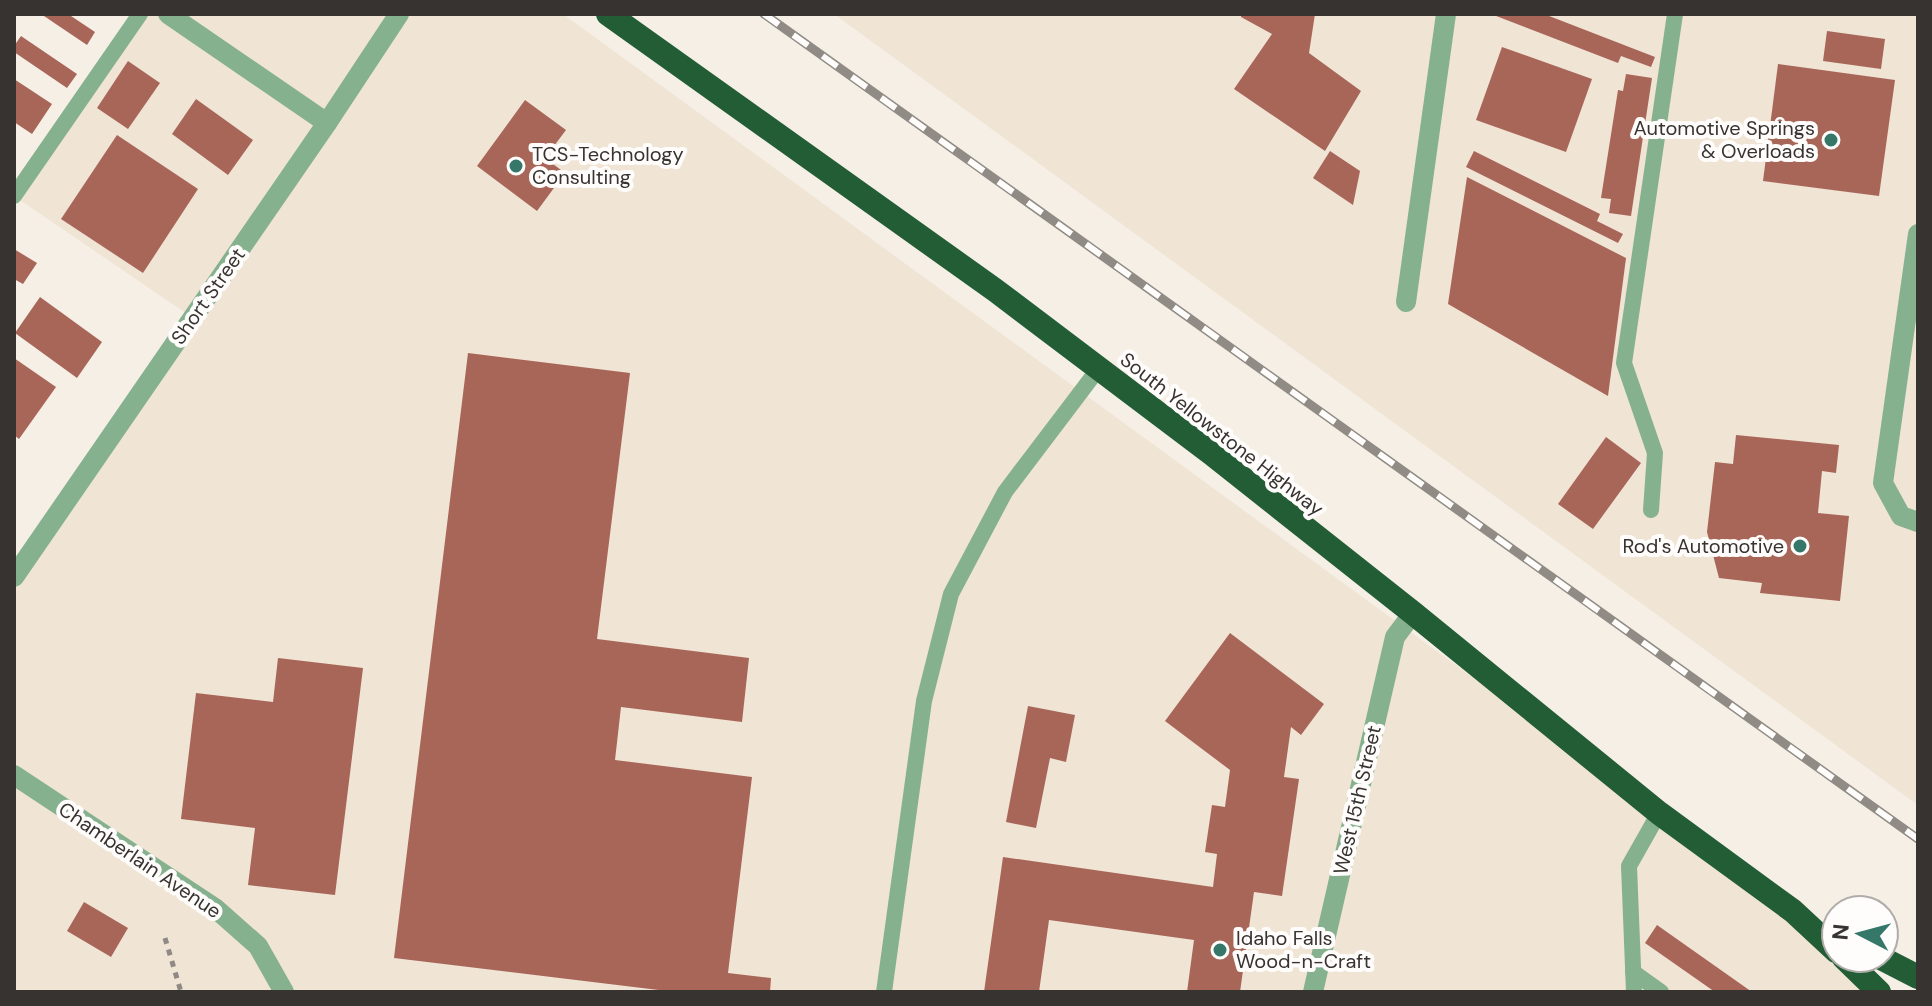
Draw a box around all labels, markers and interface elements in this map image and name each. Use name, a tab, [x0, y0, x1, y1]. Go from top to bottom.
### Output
place label: Automotive Springs & Overloads	[1633, 115, 1815, 164]
marker: Automotive Springs & Overloads	[1822, 131, 1840, 149]
place label: TCS-Technology Consulting	[532, 141, 684, 190]
marker: TCS-Technology Consulting	[507, 157, 525, 175]
street label: Short Street	[165, 242, 251, 349]
street label: South Yellowstone Highway	[1115, 346, 1329, 522]
place label: Rod's Automotive	[1623, 533, 1784, 559]
marker: Rod's Automotive	[1791, 537, 1809, 555]
street label: West 15th Street	[1327, 723, 1387, 877]
street label: Chamberlain Avenue	[54, 796, 226, 924]
north arrow	[1820, 894, 1900, 974]
text: N	[1825, 922, 1856, 941]
place label: Idaho Falls Wood-n-Craft	[1236, 925, 1371, 974]
marker: Idaho Falls Wood-n-Craft	[1211, 941, 1229, 959]

